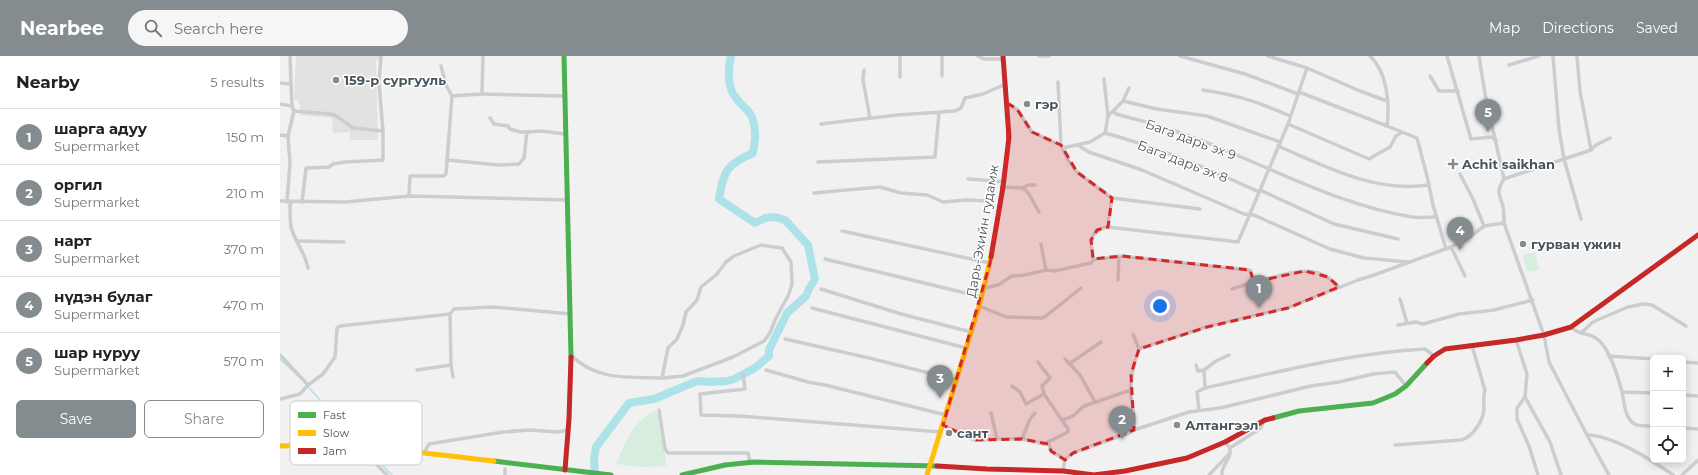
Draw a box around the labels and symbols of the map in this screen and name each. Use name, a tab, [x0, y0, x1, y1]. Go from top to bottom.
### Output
place label: 159-р сургууль	[344, 72, 446, 88]
marker: 159-р сургууль	[331, 75, 341, 85]
place label: гэр	[1035, 96, 1058, 112]
marker: гэр	[1022, 99, 1032, 109]
pin: 5	[1475, 99, 1501, 132]
street label: Бага дарь эх 9	[1144, 115, 1239, 163]
street label: Бага дарь эх 8	[1136, 136, 1230, 186]
place label: Achit saikhan	[1461, 156, 1555, 172]
marker: Achit saikhan	[1447, 158, 1459, 170]
street label: Дарь-Эхийн гудамж	[962, 163, 1002, 299]
pin: 4	[1447, 217, 1473, 250]
place label: гурван үжин	[1531, 236, 1621, 252]
marker: гурван үжин	[1518, 239, 1528, 249]
pin: 1	[1246, 275, 1272, 308]
your location	[1150, 296, 1170, 316]
pin: 3	[927, 365, 953, 398]
legend	[290, 401, 422, 465]
pin: 2	[1109, 406, 1135, 439]
text: Fast	[323, 408, 347, 422]
place label: Алтангээл	[1185, 417, 1259, 433]
marker: Алтангээл	[1172, 420, 1182, 430]
place label: сант	[957, 425, 989, 441]
text: Slow	[323, 426, 349, 440]
marker: сант	[944, 428, 954, 438]
text: Jam	[322, 444, 347, 458]

